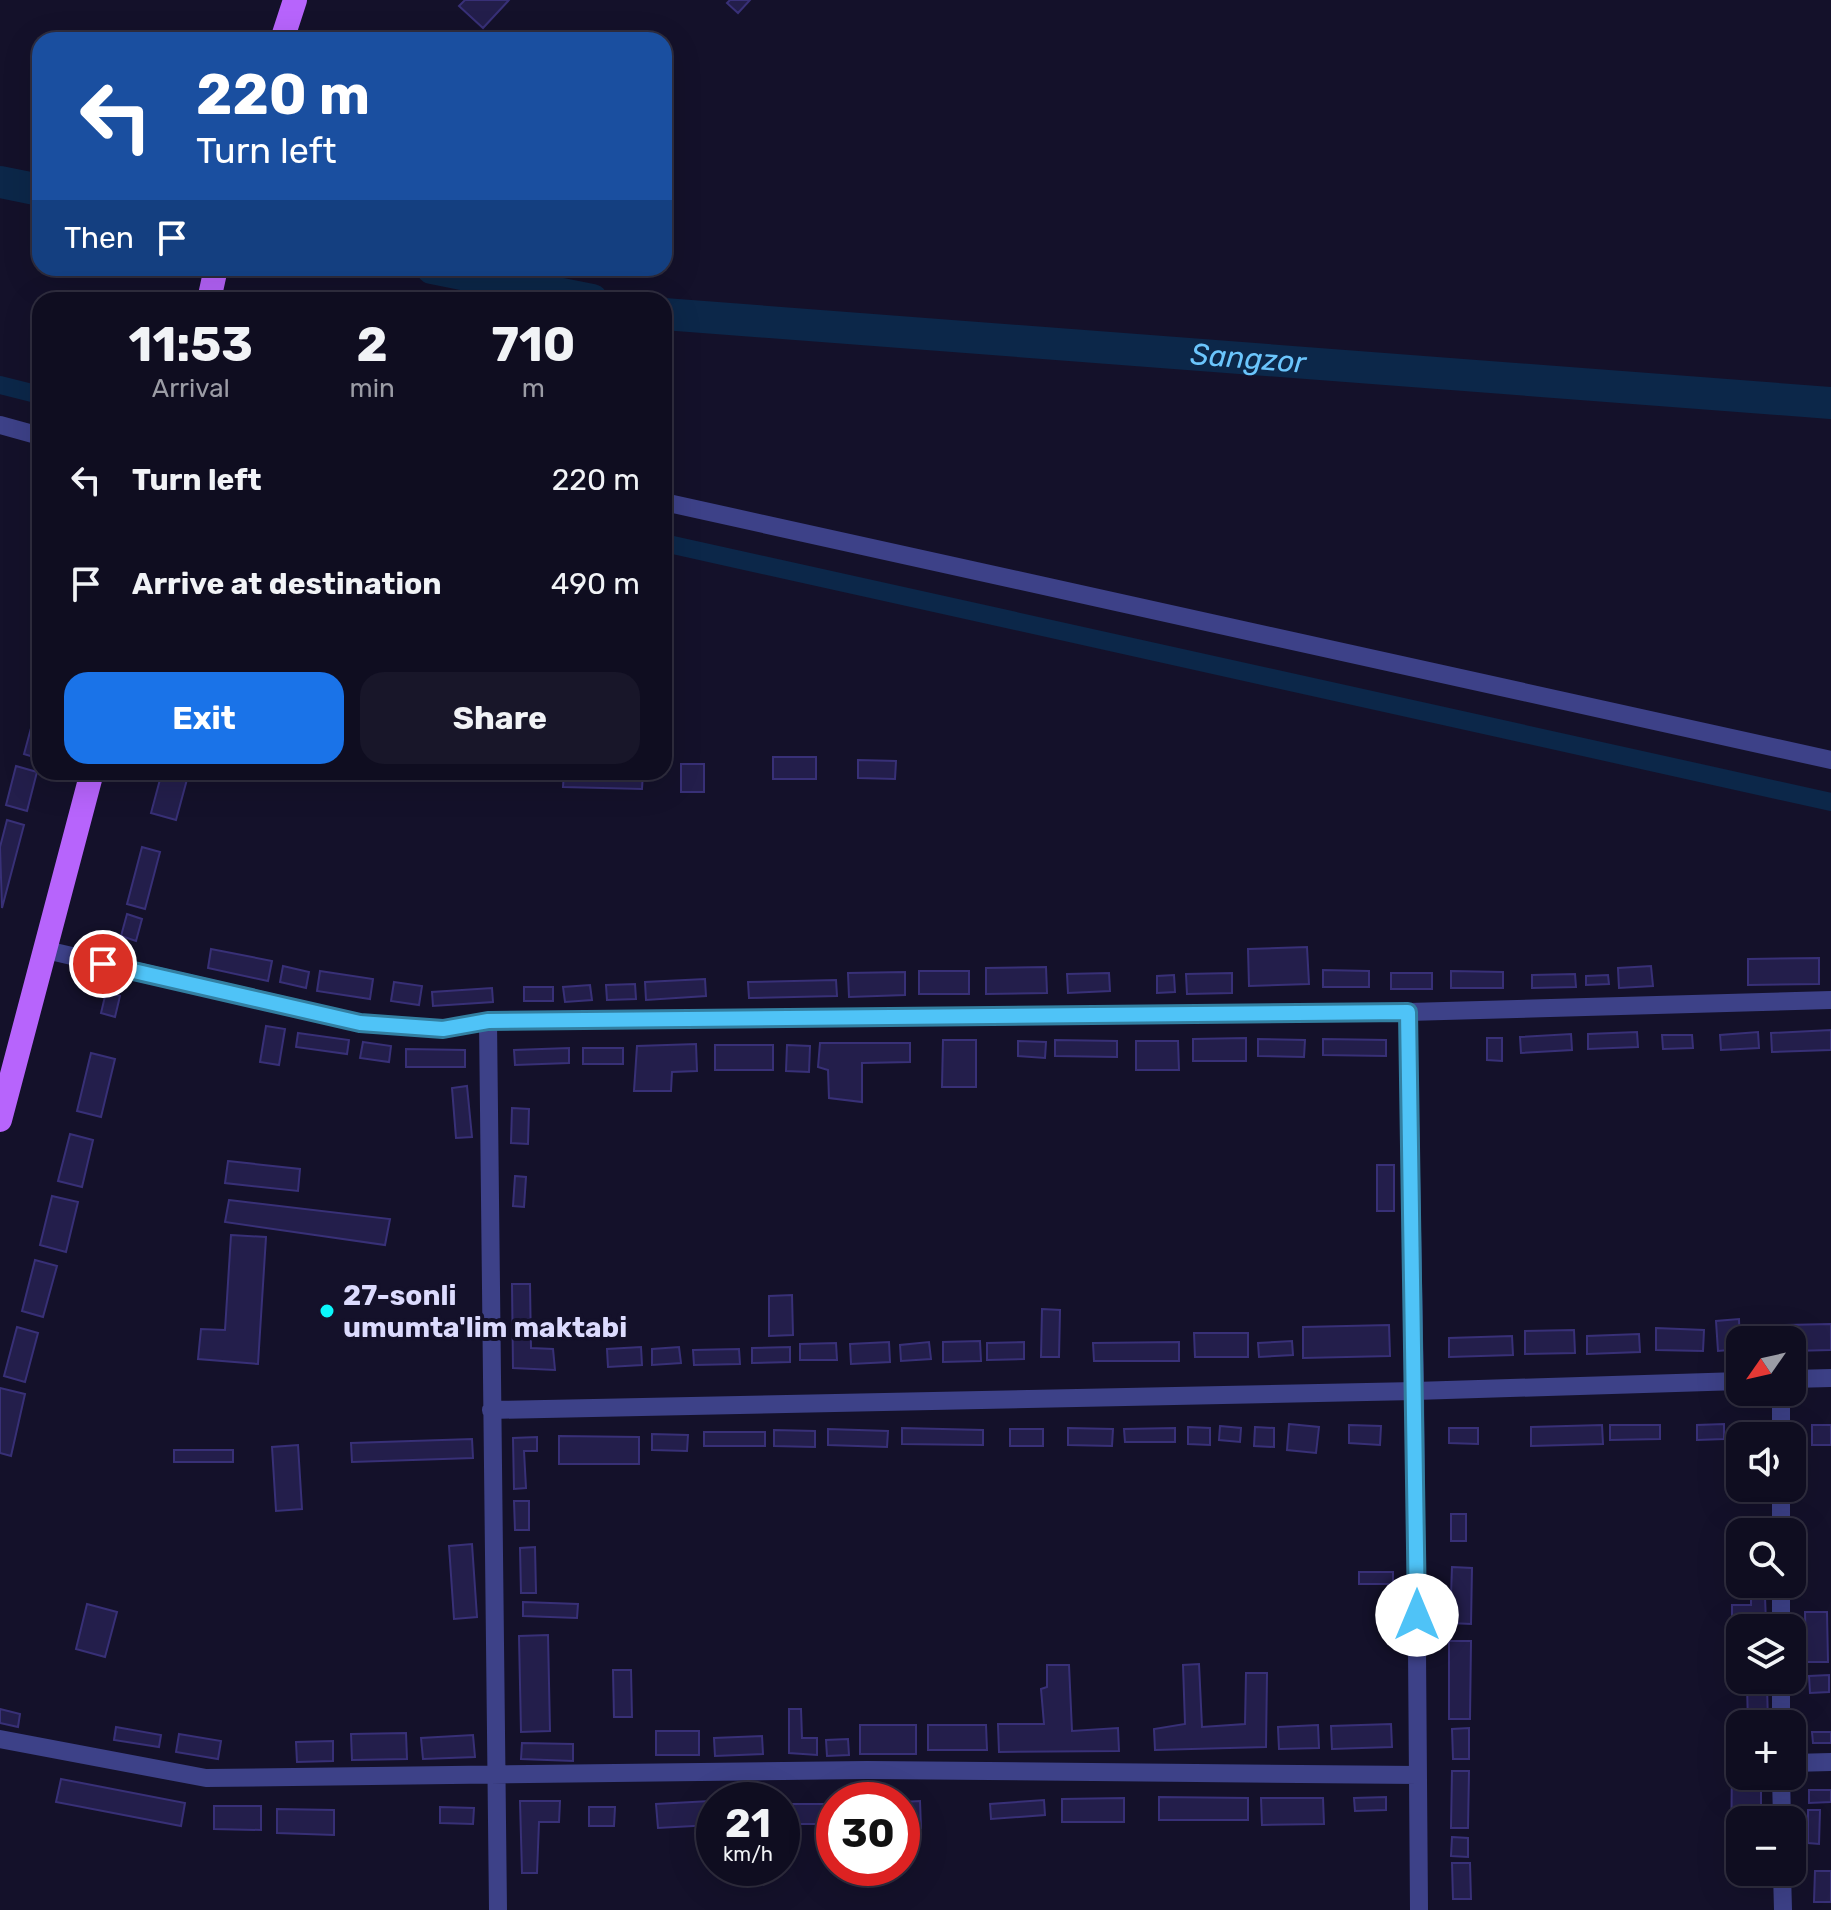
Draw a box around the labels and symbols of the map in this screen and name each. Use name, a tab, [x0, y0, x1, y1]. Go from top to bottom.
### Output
water label: Sangzor	[1189, 336, 1309, 381]
pin	[69, 930, 137, 998]
place label: 27-sonli umumta'lim maktabi	[343, 1279, 627, 1344]
marker: 27-sonli umumta'lim maktabi	[318, 1302, 336, 1320]
north arrow	[1726, 1326, 1806, 1406]
position arrow	[1375, 1573, 1459, 1657]
speed limit sign: 30	[816, 1782, 920, 1886]

